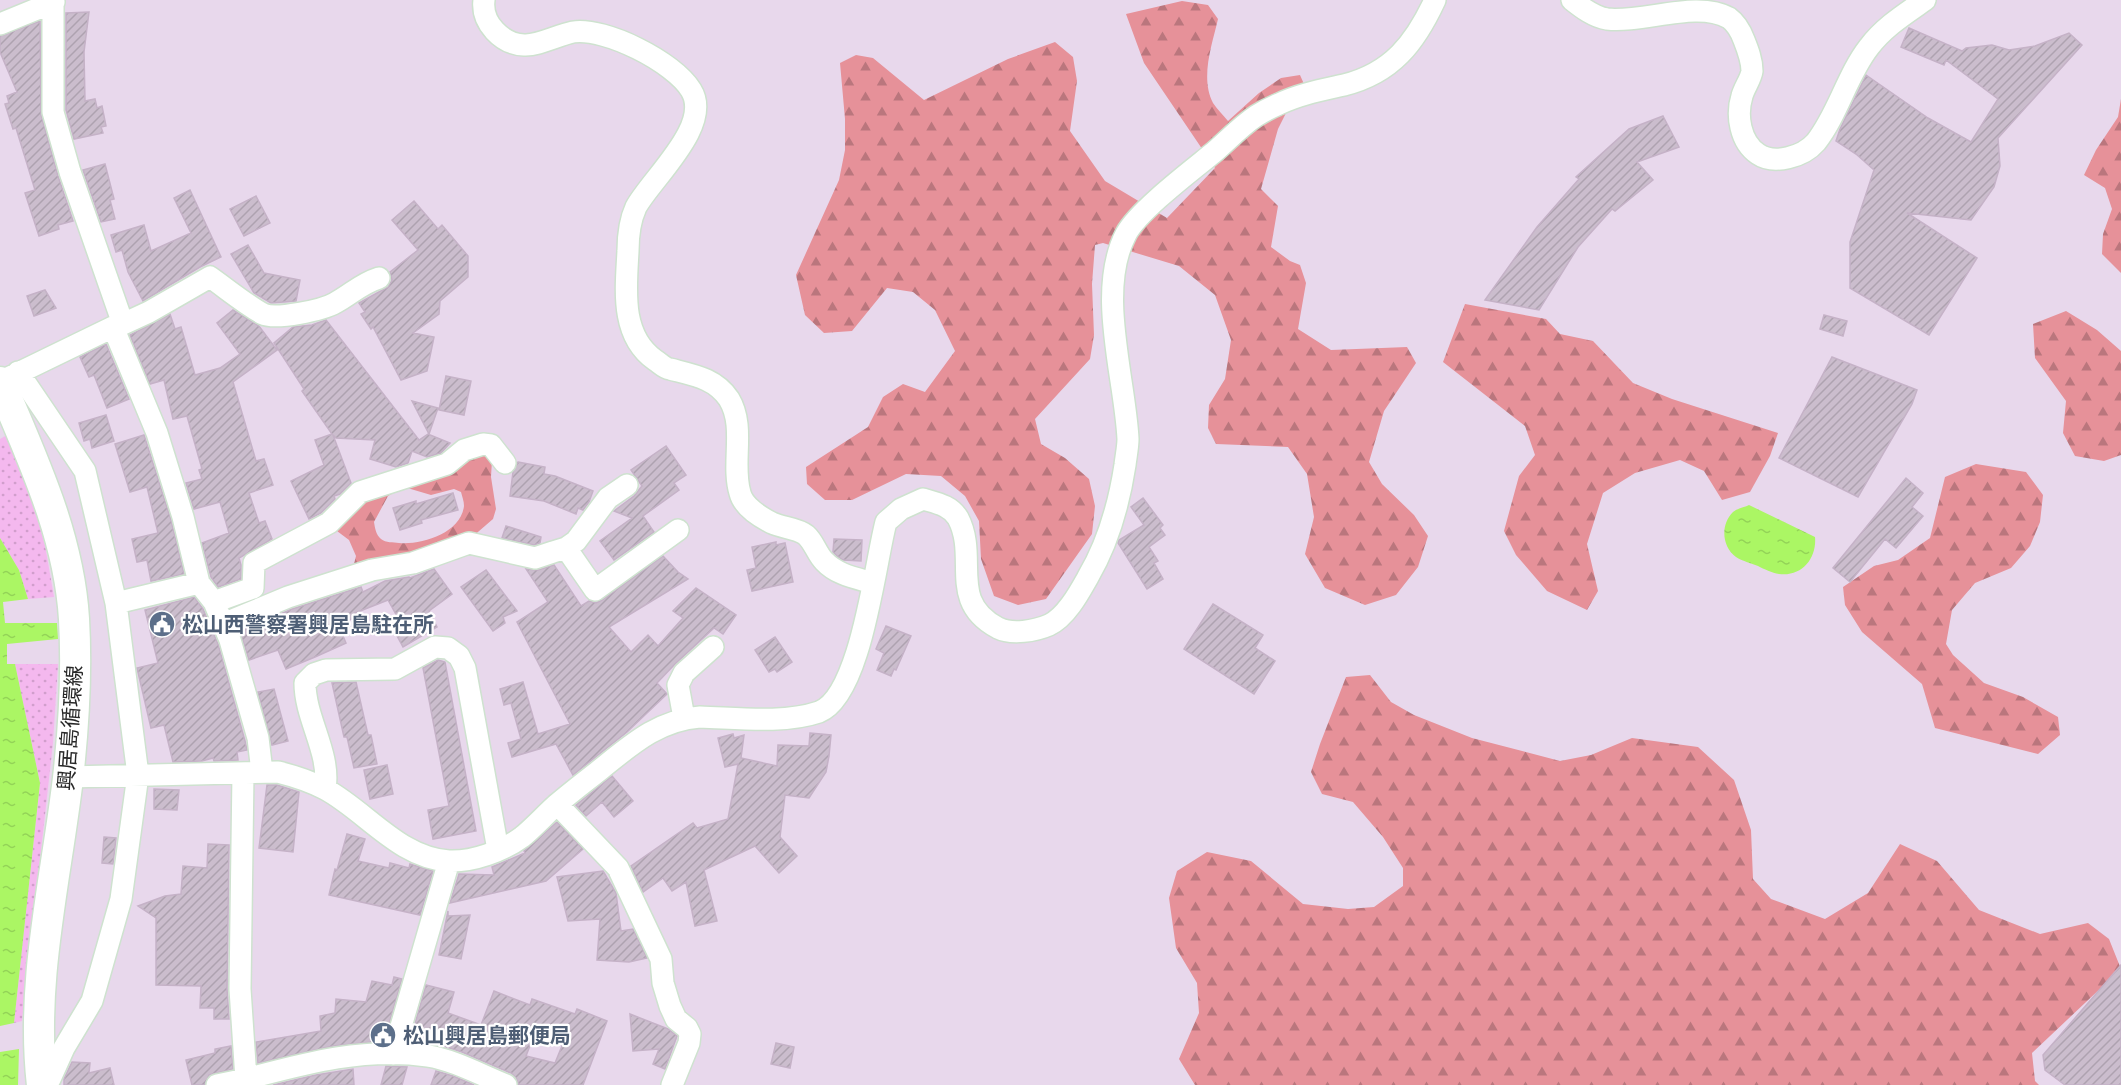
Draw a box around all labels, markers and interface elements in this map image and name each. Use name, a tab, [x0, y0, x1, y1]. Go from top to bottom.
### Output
public building icon: 松山西警察署興居島駐在所	[147, 609, 177, 639]
place label: 松山西警察署興居島駐在所	[182, 612, 434, 637]
street label: 興居島循環線	[53, 664, 87, 792]
public building icon: 松山興居島郵便局	[368, 1020, 398, 1050]
place label: 松山興居島郵便局	[403, 1023, 571, 1048]

